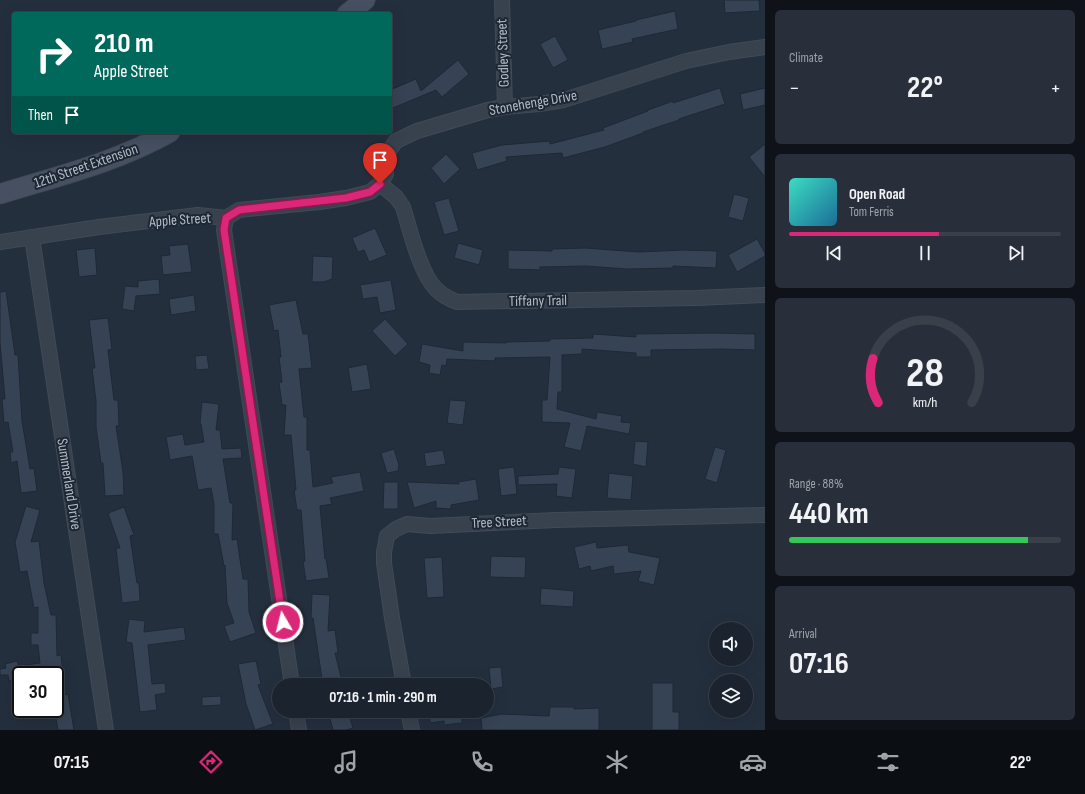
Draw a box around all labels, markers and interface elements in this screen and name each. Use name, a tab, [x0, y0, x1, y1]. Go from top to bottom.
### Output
street label: Godley Street	[492, 18, 514, 88]
text: 210 m	[94, 27, 154, 60]
icon: right	[28, 28, 80, 80]
text: Climate	[789, 50, 823, 66]
text: Apple Street	[94, 61, 168, 82]
text: 22°	[907, 70, 943, 106]
text: −	[789, 75, 800, 102]
text: +	[1050, 75, 1061, 102]
street label: Stonehenge Drive	[488, 86, 578, 120]
icon: arrive	[61, 104, 83, 126]
text: Then	[28, 106, 53, 125]
street label: 12th Street Extension	[32, 139, 140, 193]
pin	[363, 143, 397, 184]
icon: arrive	[369, 149, 391, 171]
text: Open Road	[849, 185, 905, 204]
text: Tom Ferris	[849, 204, 894, 220]
street label: Apple Street	[147, 208, 212, 232]
icon: previous	[823, 242, 845, 264]
icon: pause	[914, 242, 936, 264]
icon: next	[1005, 242, 1027, 264]
street label: Tiffany Trail	[509, 291, 567, 311]
text: 28	[906, 349, 944, 398]
text: km/h	[913, 394, 937, 411]
street label: Summerland Drive	[52, 437, 86, 531]
text: Range · 88%	[789, 476, 843, 492]
text: 440 km	[789, 496, 869, 532]
street label: Tree Street	[471, 511, 527, 533]
position arrow	[262, 601, 304, 643]
map controls	[709, 622, 753, 718]
button: sound	[709, 622, 753, 666]
text: Arrival	[789, 626, 817, 642]
text: 07:16	[789, 646, 849, 682]
speed limit sign: 30	[12, 666, 64, 718]
button: layers	[709, 674, 753, 718]
text: 07:16 · 1 min · 290 m	[329, 688, 437, 707]
icon: directions	[197, 748, 225, 776]
icon: music	[332, 748, 360, 776]
icon: phone	[468, 748, 496, 776]
icon: climate	[603, 748, 631, 776]
icon: car	[739, 748, 767, 776]
icon: filters	[874, 748, 902, 776]
text: 07:15	[54, 752, 89, 773]
text: 22°	[1010, 752, 1031, 773]

